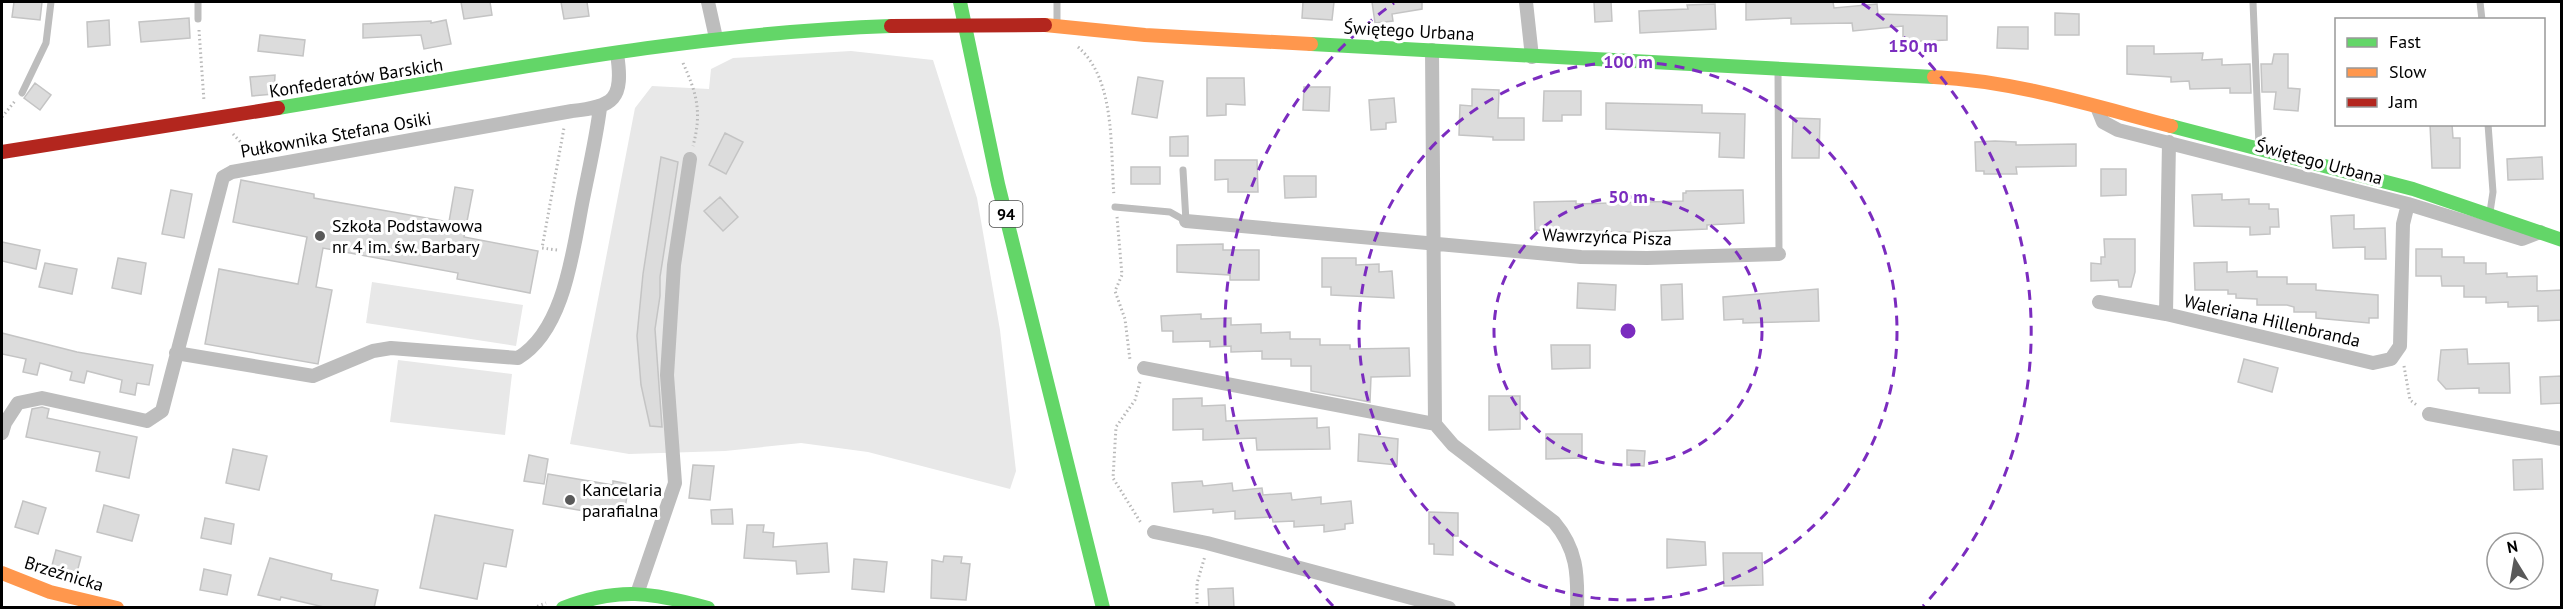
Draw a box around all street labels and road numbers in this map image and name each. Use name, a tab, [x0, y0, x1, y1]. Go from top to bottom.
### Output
street label: Świętego Urbana	[1343, 16, 1475, 45]
street label: Konfederatów Barskich	[267, 52, 444, 103]
street label: Pułkownika Stefana Osiki	[239, 106, 433, 163]
street label: Świętego Urbana	[2253, 133, 2385, 190]
road number: 94	[990, 201, 1022, 227]
street label: Wawrzyńca Pisza	[1542, 223, 1672, 250]
street label: Waleriana Hillenbranda	[2182, 289, 2363, 352]
street label: Brzeźnicka	[22, 551, 107, 596]

